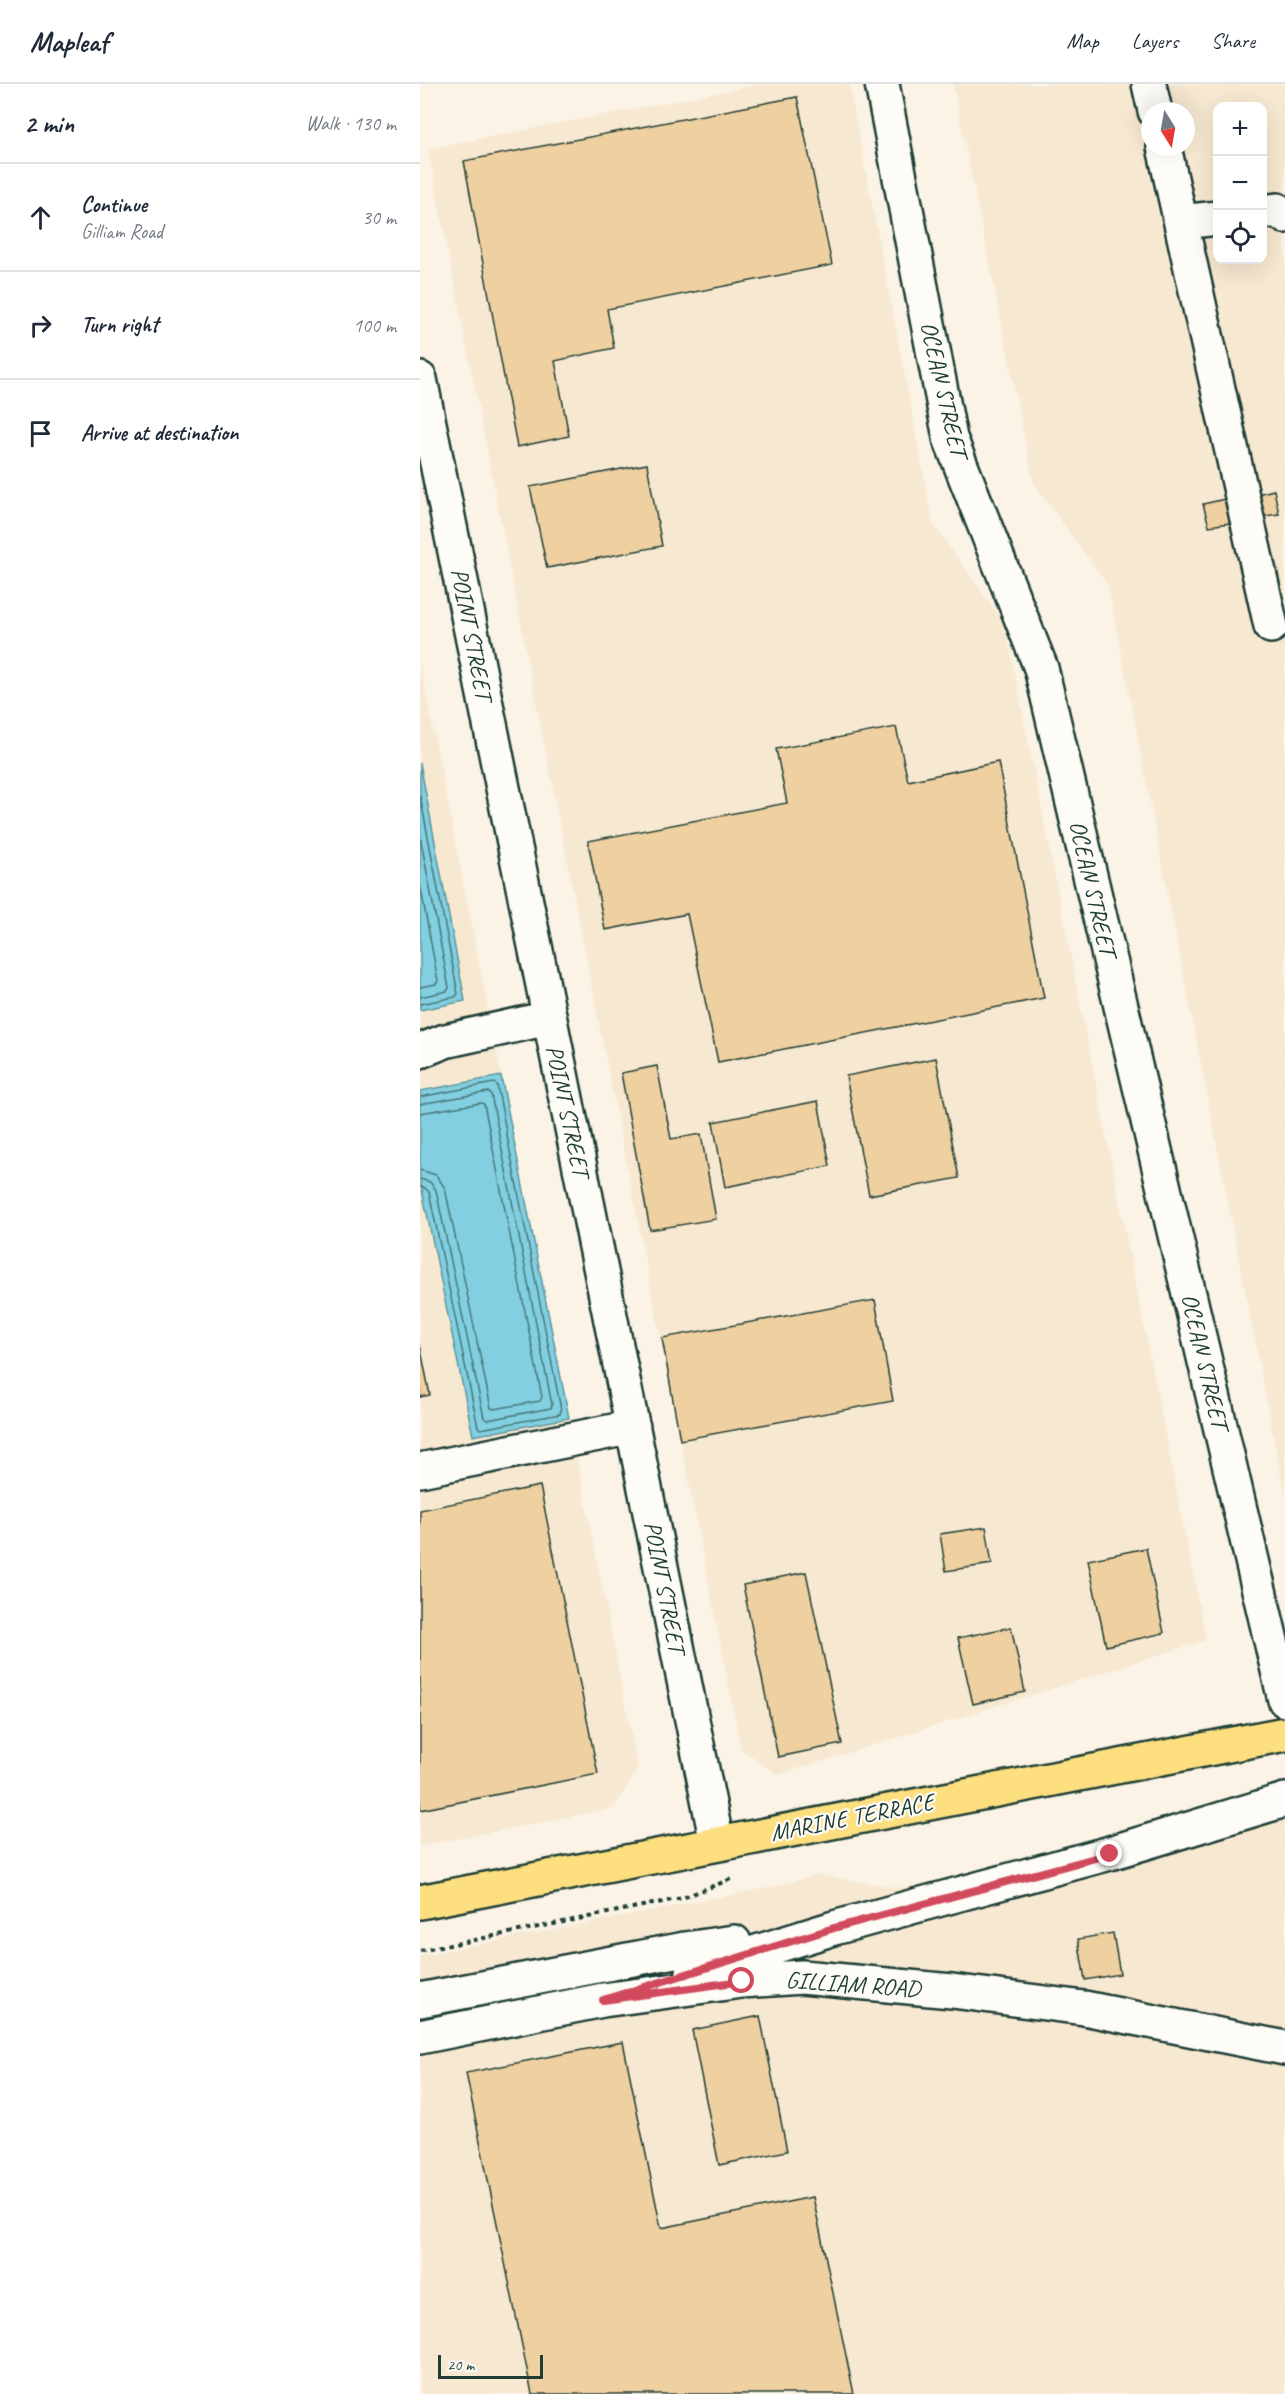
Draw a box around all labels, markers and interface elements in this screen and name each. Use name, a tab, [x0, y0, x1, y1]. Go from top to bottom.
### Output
text: Mapleaf	[30, 24, 108, 59]
text: Map	[1066, 28, 1099, 54]
text: Layers	[1132, 28, 1178, 54]
text: Share	[1211, 28, 1255, 54]
north arrow	[1141, 102, 1195, 156]
map controls	[1213, 102, 1267, 264]
button: +	[1213, 102, 1267, 156]
text: 2 min	[24, 107, 74, 140]
text: Walk · 130 m	[306, 111, 396, 136]
button: −	[1213, 156, 1267, 210]
text: Continue	[81, 191, 147, 219]
icon: ahead	[24, 201, 57, 234]
text: 30 m	[362, 205, 396, 230]
button: locate	[1213, 210, 1267, 264]
text: Gilliam Road	[81, 219, 163, 244]
icon: right	[24, 309, 57, 342]
text: Turn right	[81, 311, 158, 339]
text: 100 m	[353, 313, 396, 338]
street label: OCEAN STREET	[914, 318, 975, 465]
icon: arrive	[24, 417, 57, 450]
text: Arrive at destination	[81, 419, 238, 447]
street label: POINT STREET	[445, 565, 500, 707]
street label: OCEAN STREET	[1063, 817, 1124, 964]
street label: POINT STREET	[539, 1042, 598, 1184]
street label: OCEAN STREET	[1175, 1290, 1236, 1437]
street label: POINT STREET	[638, 1518, 693, 1660]
street label: MARINE TERRACE	[768, 1786, 939, 1848]
route end	[1096, 1840, 1122, 1866]
street label: GILLIAM ROAD	[785, 1964, 923, 2004]
route start	[728, 1967, 754, 1993]
scale bar	[438, 2352, 543, 2380]
text: 20 m	[447, 2355, 474, 2375]

